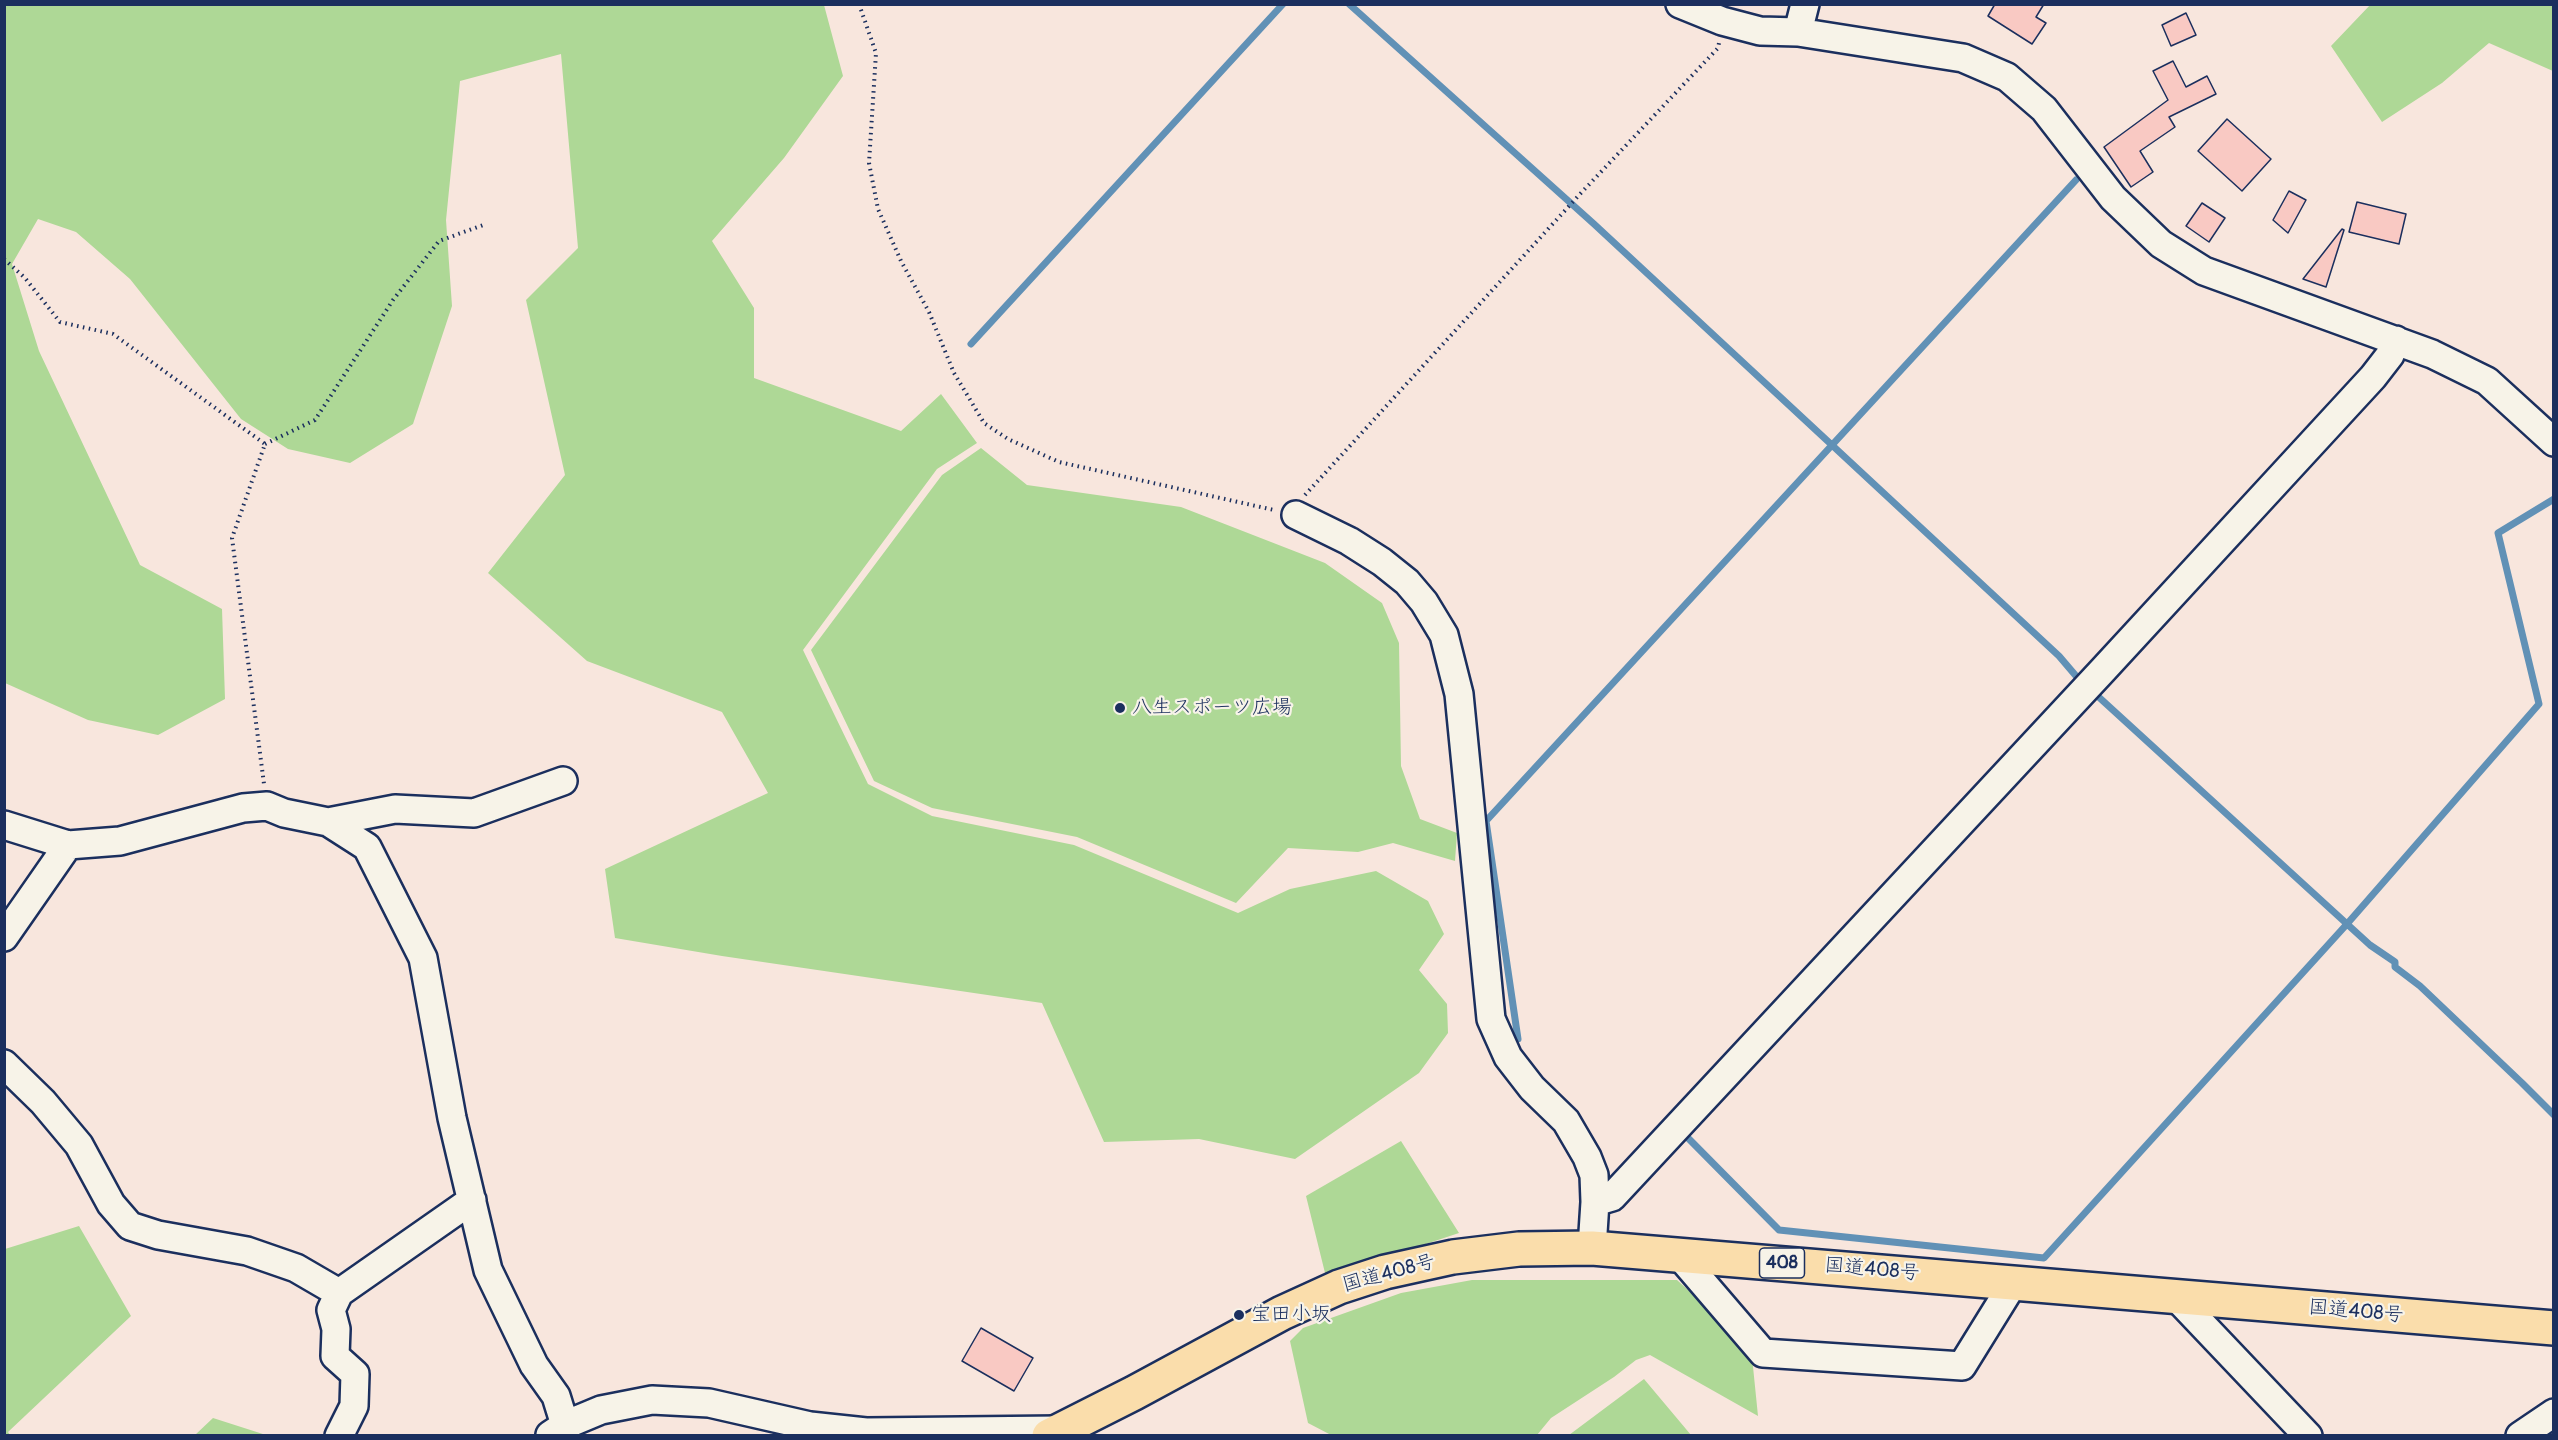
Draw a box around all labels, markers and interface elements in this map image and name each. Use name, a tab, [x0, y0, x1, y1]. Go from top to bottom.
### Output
place label: 八生スポーツ広場	[1132, 696, 1292, 720]
marker: 八生スポーツ広場	[1113, 701, 1127, 715]
road number: 408	[1760, 1248, 1804, 1278]
street label: 国道408号	[1340, 1250, 1438, 1298]
street label: 国道408号	[1823, 1254, 1921, 1286]
street label: 国道408号	[2307, 1296, 2405, 1328]
place label: 宝田小坂	[1251, 1303, 1331, 1327]
marker: 宝田小坂	[1232, 1308, 1246, 1322]

